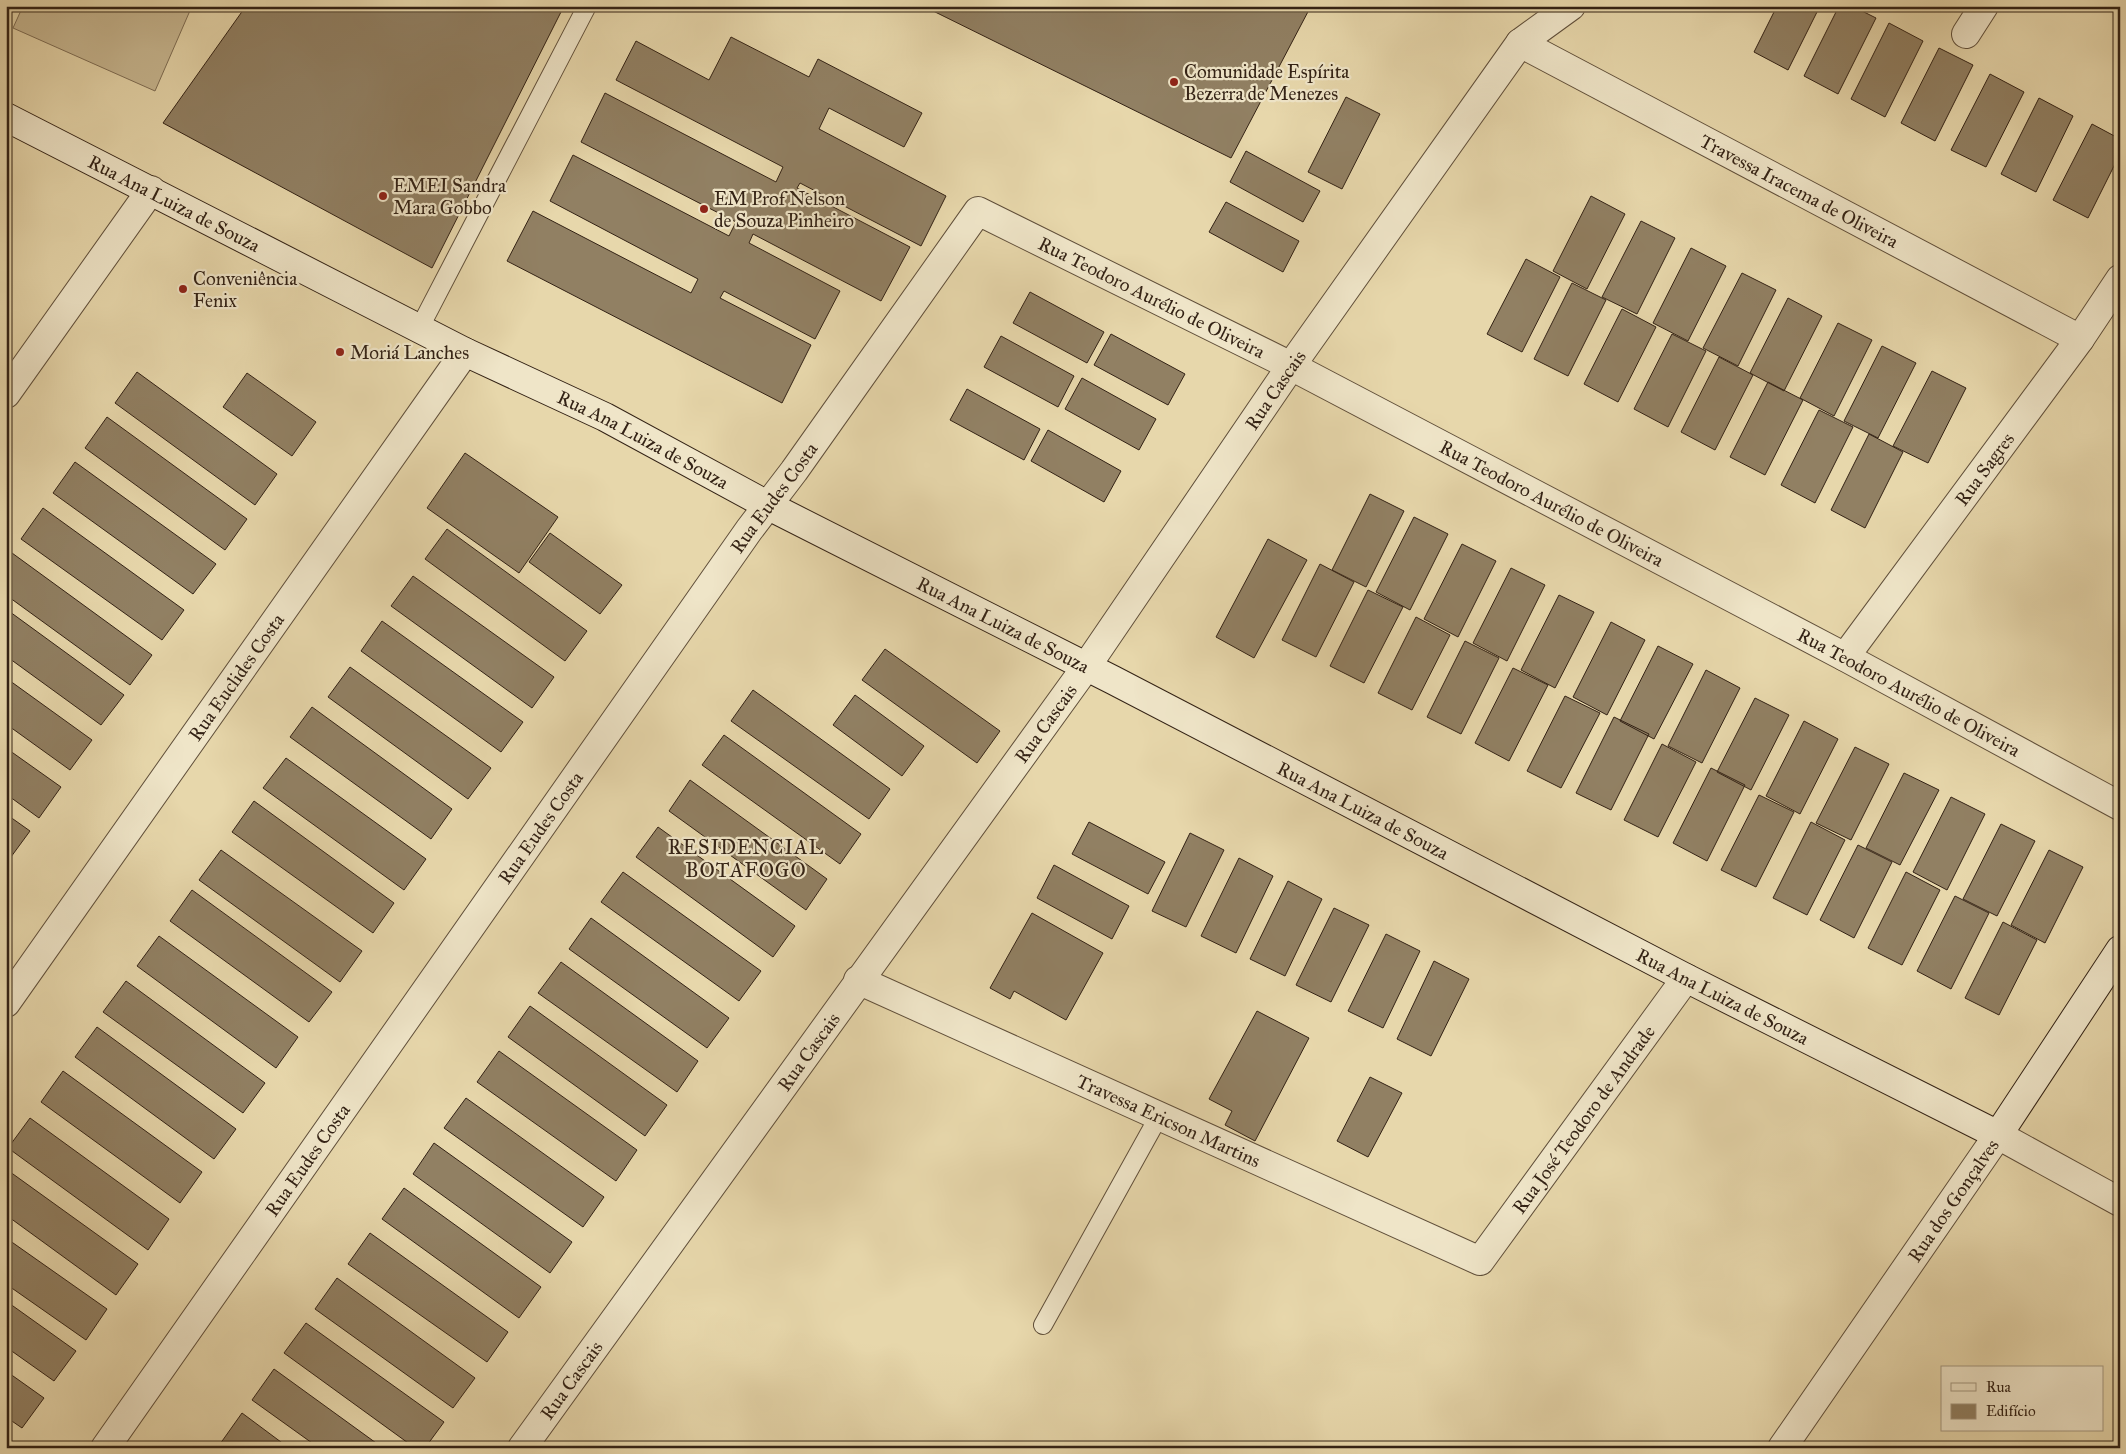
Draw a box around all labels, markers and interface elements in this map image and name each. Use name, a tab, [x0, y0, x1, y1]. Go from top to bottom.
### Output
place label: Comunidade Espírita Bezerra de Menezes	[1184, 60, 1350, 105]
marker: Comunidade Espírita Bezerra de Menezes	[1168, 76, 1180, 88]
street label: Travessa Iracema de Oliveira	[1696, 129, 1903, 253]
street label: Rua Ana Luiza de Souza	[84, 150, 265, 258]
place label: EMEI Sandra Mara Gobbo	[393, 174, 507, 219]
place label: EM Prof Nelson de Souza Pinheiro	[714, 187, 854, 232]
marker: EMEI Sandra Mara Gobbo	[377, 190, 389, 202]
marker: EM Prof Nelson de Souza Pinheiro	[698, 203, 710, 215]
street label: Rua Teodoro Aurélio de Oliveira	[1034, 232, 1269, 364]
place label: Conveniência Fenix	[193, 267, 298, 312]
marker: Conveniência Fenix	[177, 283, 189, 295]
place label: Moriá Lanches	[350, 341, 469, 364]
street label: Rua Cascais	[1240, 345, 1311, 434]
marker: Moriá Lanches	[334, 346, 346, 358]
street label: Rua Ana Luiza de Souza	[554, 386, 733, 494]
street label: Rua Sagres	[1950, 428, 2019, 510]
street label: Rua Teodoro Aurélio de Oliveira	[1436, 435, 1668, 572]
street label: Rua Eudes Costa	[725, 437, 823, 558]
street label: Rua Ana Luiza de Souza	[913, 572, 1094, 679]
street label: Rua Euclides Costa	[184, 608, 290, 745]
street label: Rua Teodoro Aurélio de Oliveira	[1793, 623, 2025, 762]
street label: Rua Cascais	[1010, 680, 1082, 767]
street label: Rua Ana Luiza de Souza	[1273, 756, 1453, 865]
street label: Rua Eudes Costa	[493, 766, 589, 888]
district label: RESIDENCIAL BOTAFOGO	[668, 835, 824, 882]
street label: Rua Ana Luiza de Souza	[1633, 943, 1813, 1050]
street label: Rua Cascais	[773, 1008, 845, 1096]
street label: Rua José Teodoro de Andrade	[1507, 1021, 1660, 1218]
street label: Travessa Ericson Martins	[1073, 1069, 1264, 1172]
street label: Rua Eudes Costa	[260, 1099, 355, 1221]
street label: Rua dos Gonçalves	[1903, 1135, 2004, 1267]
street label: Rua Cascais	[535, 1336, 608, 1424]
legend	[1941, 1366, 2104, 1432]
text: Rua	[1986, 1378, 2011, 1396]
text: Edifício	[1986, 1402, 2036, 1420]

